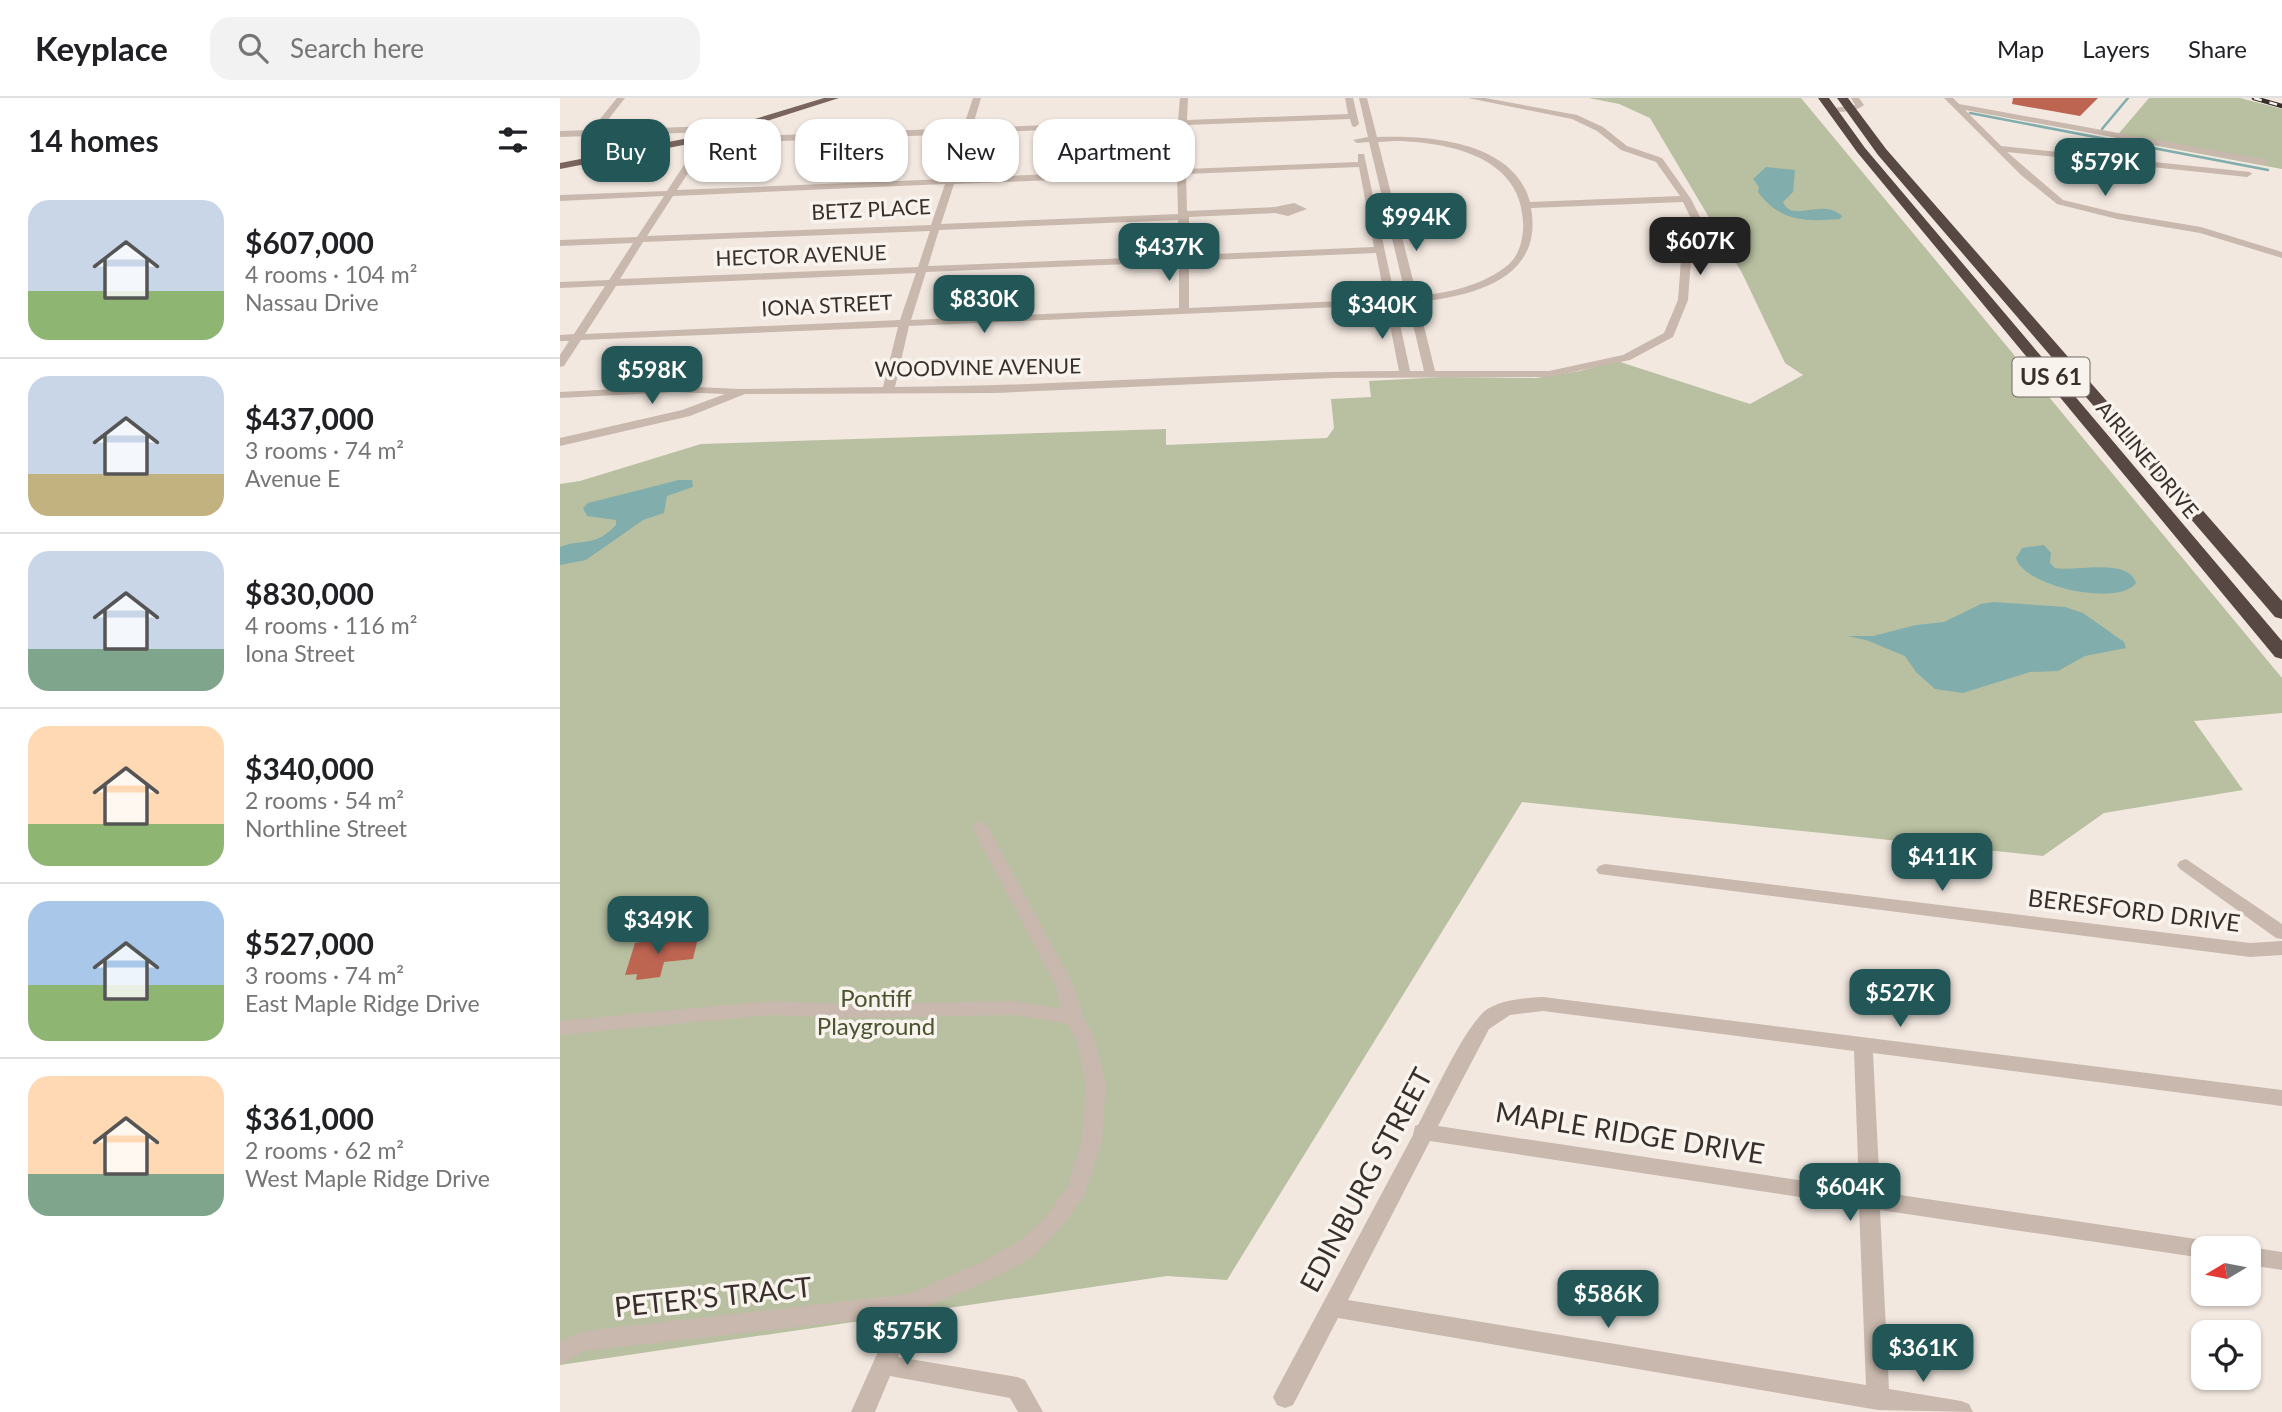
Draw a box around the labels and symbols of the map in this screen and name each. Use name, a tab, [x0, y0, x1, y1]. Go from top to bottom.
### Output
pin: $579K	[2056, 139, 2154, 198]
street label: BETZ PLACE	[811, 193, 931, 224]
pin: $994K	[1367, 194, 1465, 253]
pin: $607K	[1651, 218, 1749, 277]
pin: $437K	[1120, 223, 1218, 283]
street label: HECTOR AVENUE	[715, 239, 887, 270]
pin: $830K	[935, 275, 1033, 335]
pin: $340K	[1333, 282, 1431, 341]
street label: IONA STREET	[761, 289, 894, 320]
pin: $598K	[603, 346, 701, 406]
street label: WOODVINE AVENUE	[874, 352, 1082, 381]
road number: US 61	[2012, 358, 2090, 396]
street label: AIRLINE DRIVE	[2092, 396, 2204, 523]
pin: $411K	[1893, 834, 1991, 893]
street label: BERESFORD DRIVE	[2026, 882, 2242, 937]
pin: $349K	[609, 896, 707, 956]
pin: $527K	[1851, 970, 1949, 1029]
park label: Pontiff Playground	[817, 983, 935, 1040]
street label: EDINBURG STREET	[1292, 1061, 1439, 1297]
street label: MAPLE RIDGE DRIVE	[1493, 1094, 1767, 1170]
pin: $604K	[1801, 1164, 1899, 1223]
north arrow	[2191, 1236, 2261, 1306]
street label: PETER'S TRACT	[613, 1269, 814, 1323]
pin: $586K	[1559, 1270, 1657, 1330]
pin: $575K	[858, 1308, 956, 1367]
pin: $361K	[1874, 1324, 1972, 1384]

